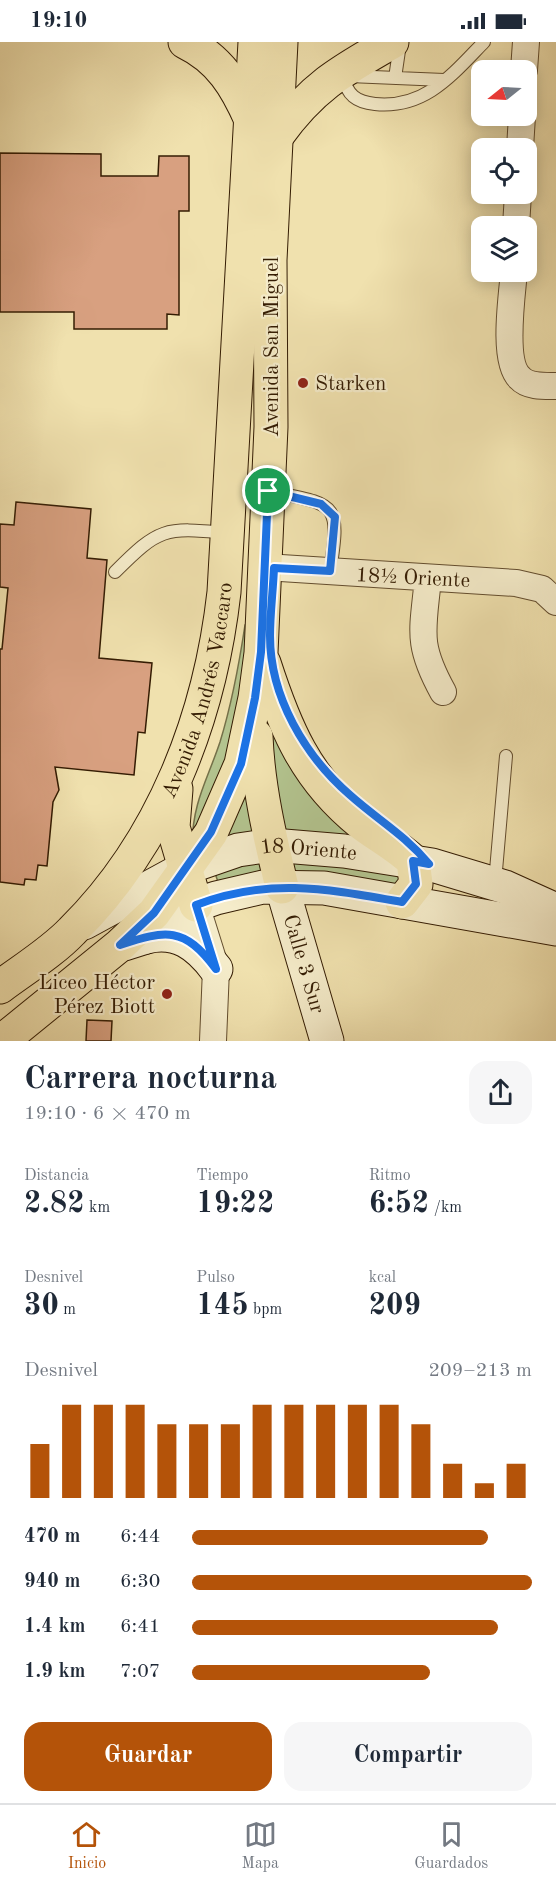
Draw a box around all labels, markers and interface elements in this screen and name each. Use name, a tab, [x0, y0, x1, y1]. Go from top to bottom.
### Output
text: 19:10	[30, 10, 87, 32]
north arrow	[471, 60, 537, 126]
map controls	[471, 60, 537, 282]
button: locate	[471, 138, 537, 204]
button: layers	[471, 216, 537, 282]
street label: Avenida San Miguel	[262, 256, 283, 437]
place label: Starken	[315, 374, 386, 395]
marker: Starken	[296, 376, 310, 390]
pin	[242, 465, 293, 516]
icon: arrive	[251, 474, 284, 507]
street label: 18½ Oriente	[355, 565, 471, 592]
street label: Avenida Andrés Vaccaro	[159, 582, 237, 802]
street label: 18 Oriente	[259, 836, 358, 865]
street label: Calle 3 Sur	[279, 912, 328, 1017]
place label: Liceo Héctor Pérez Biott	[38, 973, 155, 1018]
marker: Liceo Héctor Pérez Biott	[160, 987, 174, 1001]
button: share	[469, 1061, 532, 1124]
text: Carrera nocturna	[24, 1063, 277, 1096]
text: 19:10 · 6 × 470 m	[24, 1104, 191, 1124]
text: Distancia	[24, 1168, 89, 1184]
text: Tiempo	[196, 1168, 248, 1184]
text: Ritmo	[369, 1168, 411, 1184]
text: 2.82	[24, 1189, 85, 1219]
text: 19:22	[196, 1189, 274, 1219]
text: 6:52	[369, 1189, 429, 1219]
text: km	[85, 1200, 110, 1216]
text: /km	[429, 1200, 462, 1216]
text: Desnivel	[24, 1270, 83, 1286]
text: Pulso	[196, 1270, 235, 1286]
text: kcal	[369, 1270, 396, 1286]
text: 30	[24, 1291, 59, 1321]
text: 145	[196, 1291, 249, 1321]
text: 209	[369, 1291, 421, 1321]
text: m	[59, 1302, 76, 1318]
text: bpm	[249, 1302, 282, 1318]
text: Desnivel	[24, 1361, 98, 1381]
text: 209–213 m	[429, 1361, 532, 1381]
text: 470 m	[24, 1527, 80, 1547]
text: 6:44	[120, 1527, 160, 1547]
text: 940 m	[24, 1572, 80, 1592]
text: 6:30	[120, 1572, 160, 1592]
text: 1.4 km	[24, 1617, 86, 1637]
text: 6:41	[120, 1617, 160, 1637]
text: 1.9 km	[24, 1662, 86, 1682]
text: 7:07	[120, 1662, 160, 1682]
button: Guardar	[24, 1722, 272, 1791]
button: Compartir	[284, 1722, 532, 1791]
tab: Inicio	[68, 1818, 106, 1874]
tab: Mapa	[241, 1818, 279, 1874]
tab: Guardados	[414, 1818, 488, 1874]

